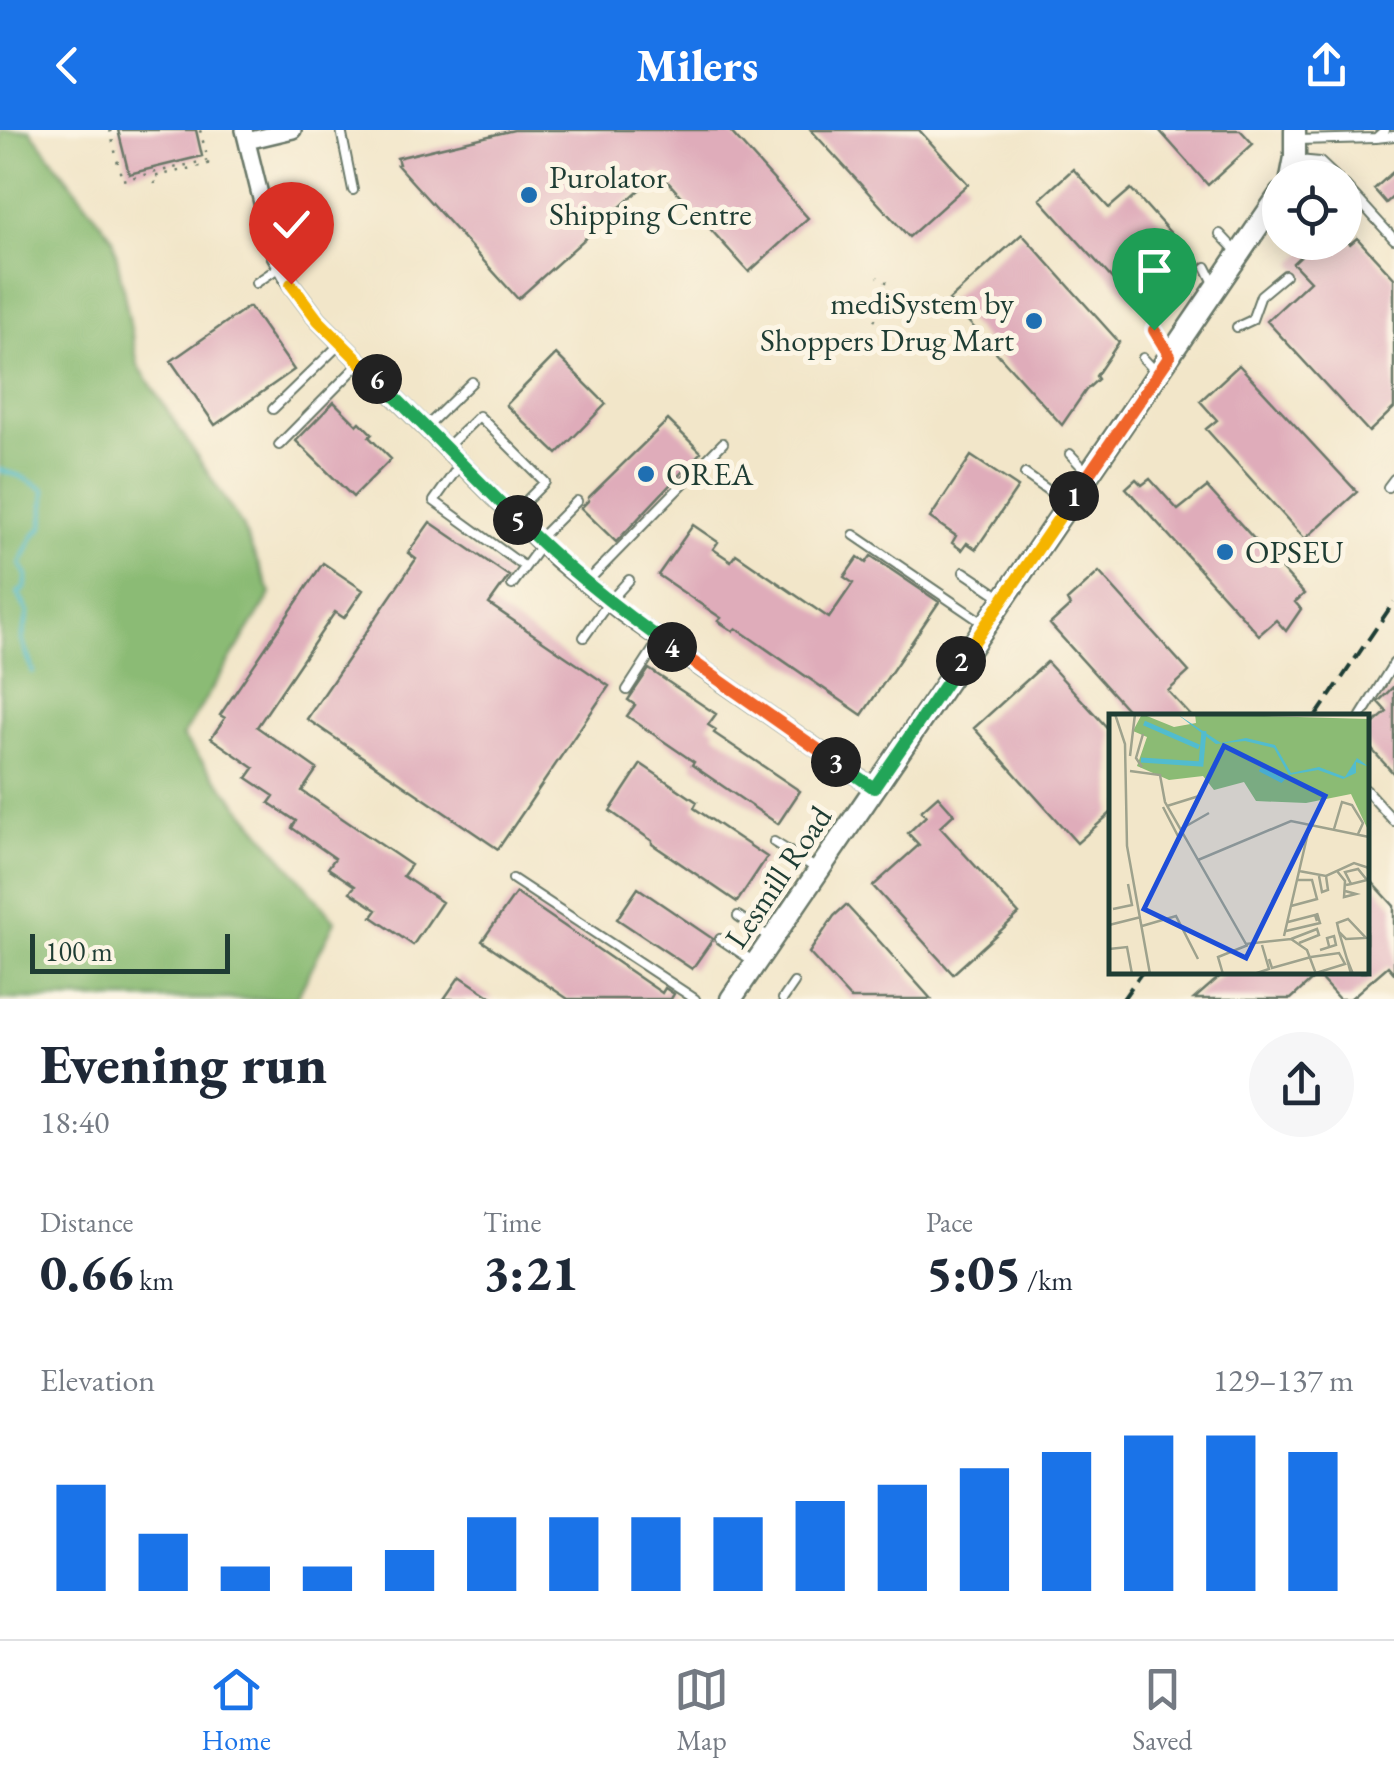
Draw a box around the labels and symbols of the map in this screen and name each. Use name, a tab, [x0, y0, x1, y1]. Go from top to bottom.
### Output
place label: Purolator Shipping Centre	[549, 156, 752, 235]
pin	[249, 182, 334, 285]
marker: Purolator Shipping Centre	[518, 184, 540, 206]
pin	[1112, 228, 1197, 331]
place label: mediSystem by Shoppers Drug Mart	[760, 282, 1015, 361]
marker: mediSystem by Shoppers Drug Mart	[1023, 310, 1045, 332]
pin: 6	[352, 354, 402, 404]
place label: OREA	[666, 453, 754, 495]
marker: OREA	[635, 463, 657, 485]
pin: 1	[1049, 471, 1099, 521]
pin: 5	[493, 495, 543, 545]
place label: OPSEU	[1245, 531, 1344, 573]
marker: OPSEU	[1214, 541, 1236, 563]
pin: 4	[647, 622, 697, 672]
pin: 2	[936, 636, 986, 686]
inset map	[1109, 714, 1369, 974]
pin: 3	[811, 737, 861, 787]
street label: Lesmill Road	[715, 797, 841, 956]
scale bar	[30, 929, 230, 974]

